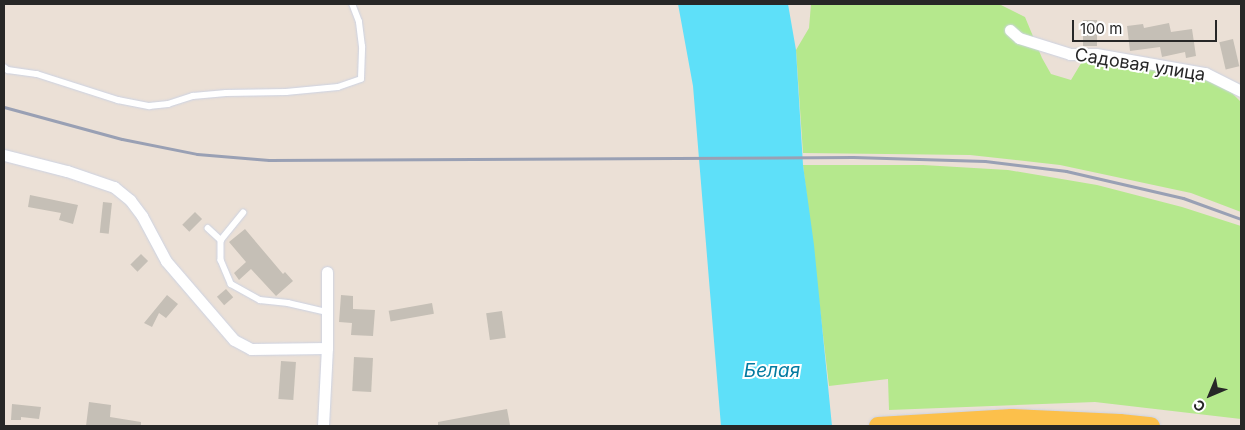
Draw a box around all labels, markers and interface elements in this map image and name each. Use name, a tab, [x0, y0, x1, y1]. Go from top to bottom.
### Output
scale bar	[1075, 10, 1220, 42]
text: 100 m	[1080, 19, 1122, 38]
street label: Садовая улица	[1073, 44, 1207, 86]
water label: Белая	[744, 360, 800, 382]
north arrow	[1185, 370, 1235, 420]
text: С	[1189, 396, 1209, 416]

